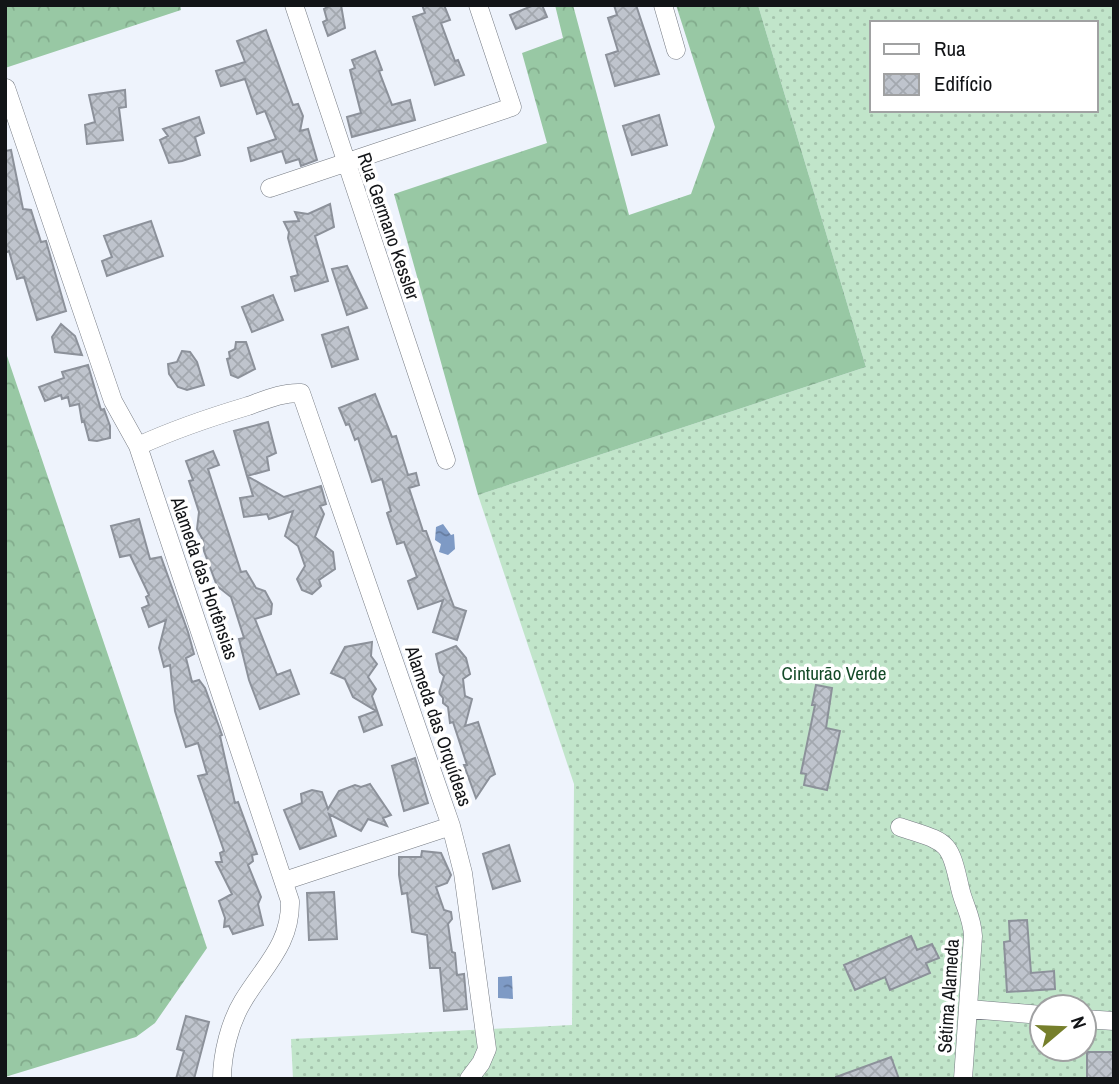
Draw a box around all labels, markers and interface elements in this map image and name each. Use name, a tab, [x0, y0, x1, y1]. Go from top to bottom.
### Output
legend	[870, 21, 1098, 112]
text: Rua	[934, 34, 966, 63]
text: Edifício	[934, 69, 992, 98]
street label: Rua Germano Kessler	[352, 149, 427, 304]
street label: Alameda das Hortênsias	[165, 492, 245, 663]
street label: Alameda das Orquídeas	[399, 641, 479, 810]
park label: Cinturão Verde	[782, 660, 886, 686]
street label: Sétima Alameda	[931, 938, 965, 1054]
north arrow	[1028, 993, 1098, 1063]
text: N	[1065, 1013, 1093, 1032]

